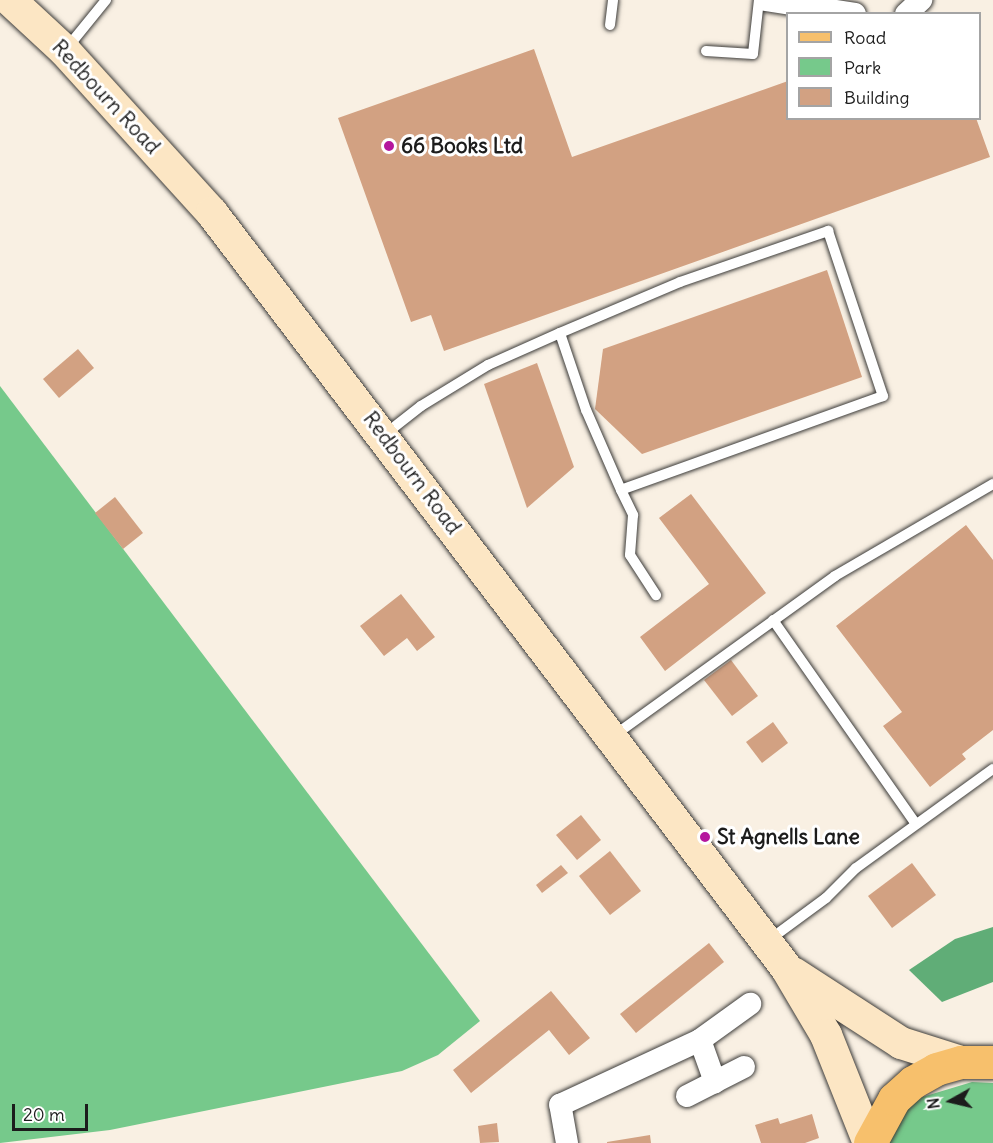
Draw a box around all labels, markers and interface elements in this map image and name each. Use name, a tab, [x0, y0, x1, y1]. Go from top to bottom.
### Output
legend	[786, 12, 981, 120]
text: Road	[844, 26, 886, 49]
street label: Redbourn Road	[47, 35, 165, 159]
text: Park	[844, 56, 881, 79]
text: Building	[844, 86, 909, 109]
place label: 66 Books Ltd	[401, 133, 523, 159]
marker: 66 Books Ltd	[382, 139, 396, 153]
street label: Redbourn Road	[358, 407, 466, 539]
place label: St Agnells Lane	[717, 824, 860, 850]
marker: St Agnells Lane	[698, 830, 712, 844]
north arrow	[921, 1071, 981, 1131]
scale bar	[15, 1092, 92, 1130]
text: N	[923, 1097, 944, 1110]
text: 20 m	[23, 1103, 65, 1126]

